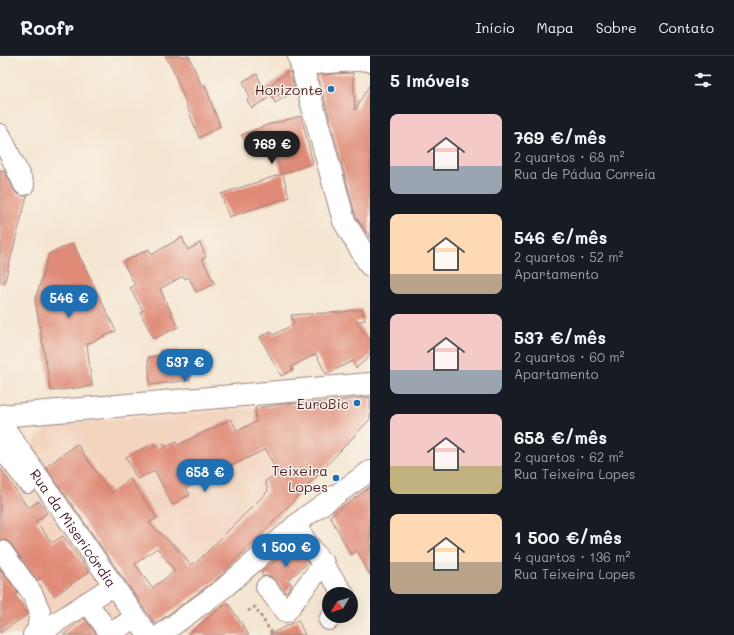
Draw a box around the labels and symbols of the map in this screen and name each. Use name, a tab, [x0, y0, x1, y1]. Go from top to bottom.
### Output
place label: Horizonte	[255, 80, 323, 99]
marker: Horizonte	[326, 84, 336, 94]
pin: 769 €	[244, 131, 300, 165]
pin: 546 €	[41, 285, 97, 319]
pin: 537 €	[157, 349, 213, 383]
place label: EuroBic	[297, 394, 349, 413]
marker: EuroBic	[352, 398, 362, 408]
pin: 658 €	[177, 459, 233, 493]
place label: Teixeira Lopes	[271, 461, 328, 496]
street label: Rua da Misericórdia	[26, 465, 122, 591]
marker: Teixeira Lopes	[331, 473, 341, 483]
pin: 1 500 €	[249, 534, 323, 568]
north arrow	[322, 587, 358, 623]

